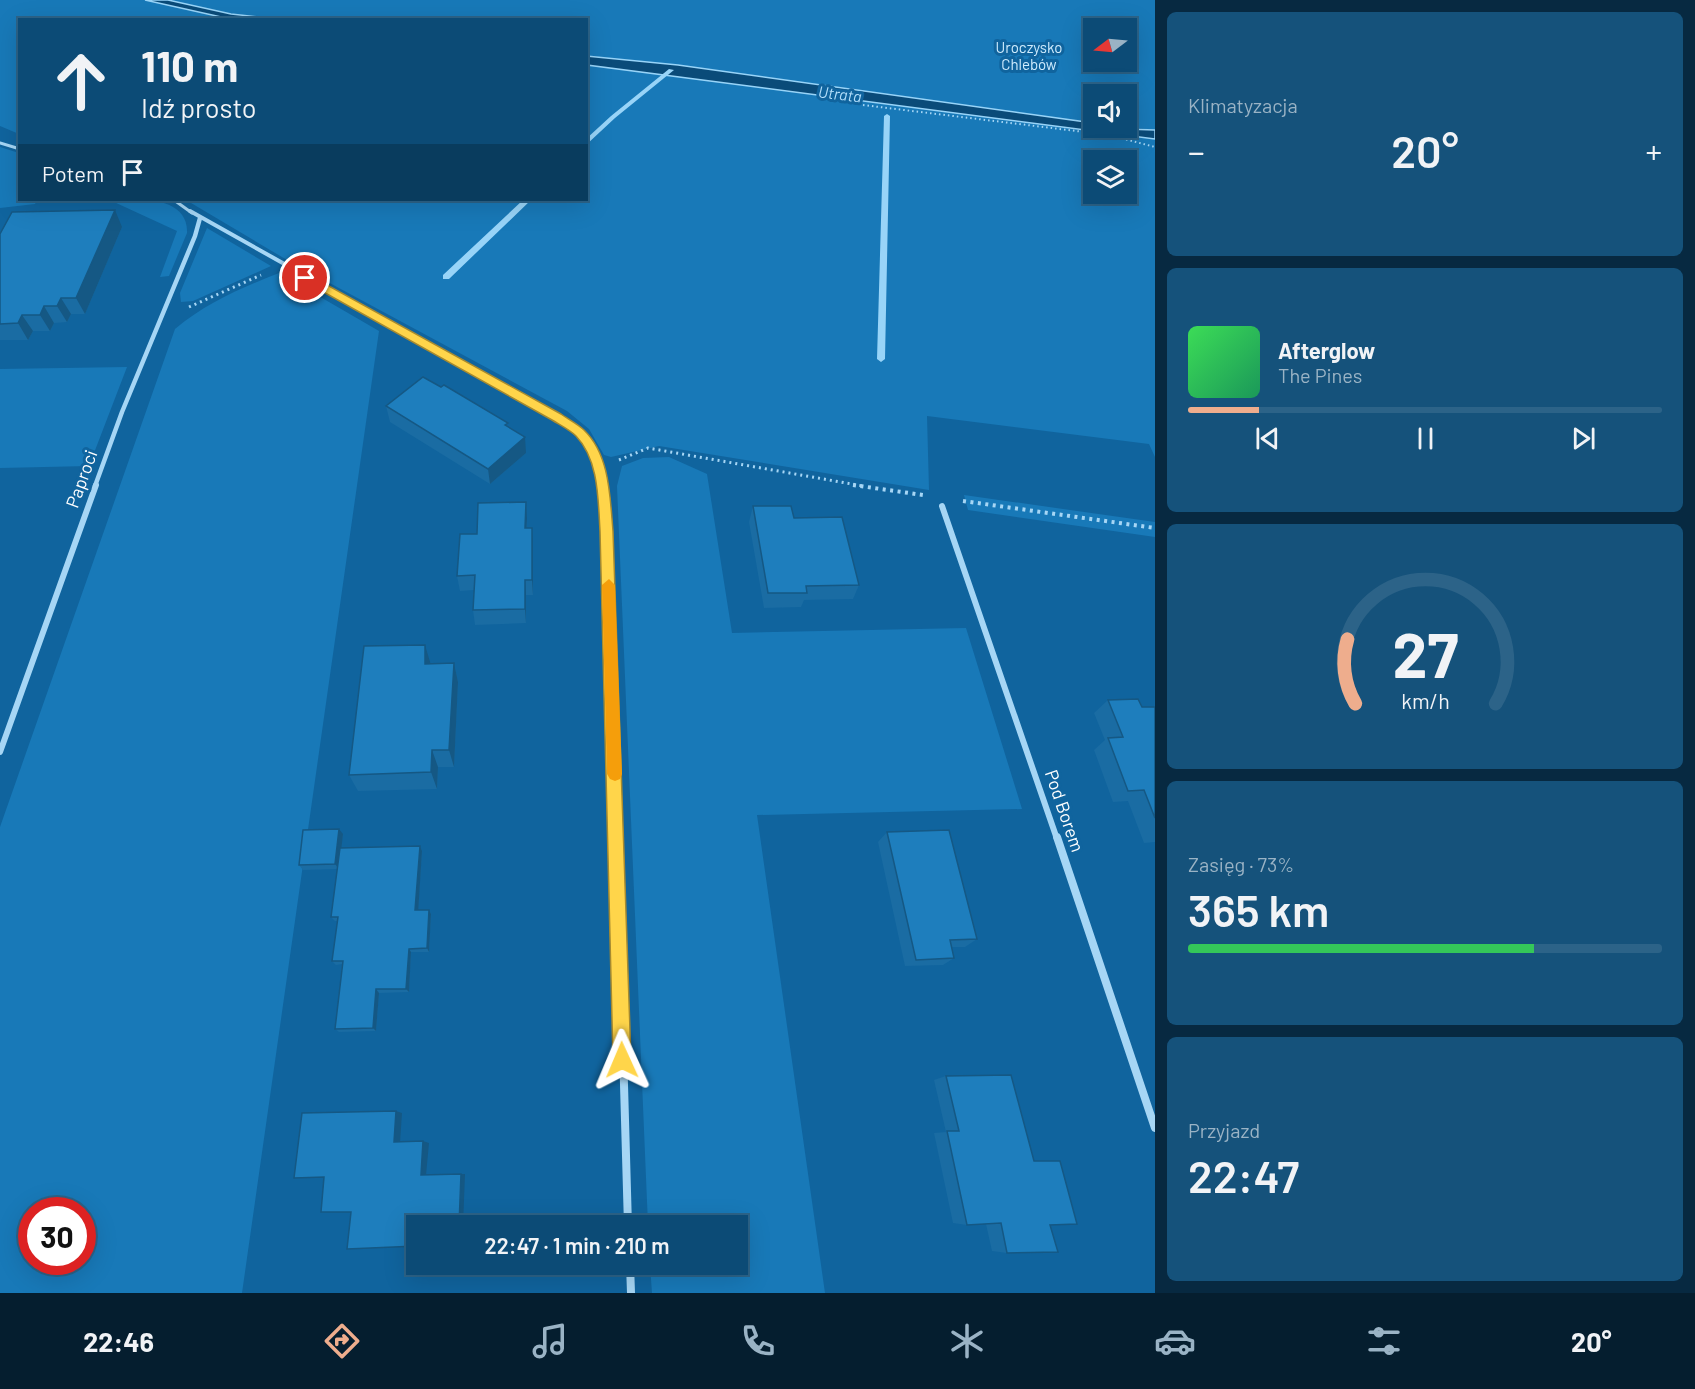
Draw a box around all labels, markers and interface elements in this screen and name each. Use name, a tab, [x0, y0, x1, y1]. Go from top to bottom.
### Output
north arrow	[1083, 18, 1137, 72]
map controls	[1083, 18, 1137, 204]
park label: Uroczysko Chlebów	[996, 38, 1062, 73]
text: 110 m	[141, 40, 238, 90]
icon: ahead	[42, 42, 120, 120]
water label: Utrata	[817, 81, 863, 106]
button: sound	[1083, 84, 1137, 138]
text: Idź prosto	[141, 91, 257, 123]
text: Klimatyzacja	[1188, 93, 1298, 117]
text: 20°	[1391, 123, 1459, 177]
text: −	[1188, 131, 1205, 171]
text: +	[1646, 131, 1662, 171]
button: layers	[1083, 150, 1137, 204]
icon: arrive	[116, 156, 149, 189]
text: Potem	[42, 160, 104, 186]
pin	[279, 252, 330, 303]
icon: arrive	[288, 261, 321, 294]
text: Afterglow	[1278, 337, 1375, 363]
text: The Pines	[1278, 363, 1362, 387]
icon: previous	[1251, 422, 1284, 455]
icon: pause	[1409, 422, 1442, 455]
icon: next	[1567, 422, 1600, 455]
street label: Paproci	[60, 447, 102, 511]
text: 27	[1392, 616, 1458, 690]
text: km/h	[1401, 688, 1449, 713]
street label: Pod Borem	[1041, 767, 1089, 855]
text: Zasięg · 73%	[1188, 852, 1294, 876]
text: 365 km	[1188, 882, 1329, 936]
position arrow	[590, 1028, 654, 1092]
text: Przyjazd	[1188, 1118, 1260, 1142]
text: 22:47	[1188, 1148, 1299, 1202]
speed limit sign: 30	[18, 1197, 96, 1275]
text: 22:47 · 1 min · 210 m	[485, 1232, 669, 1258]
icon: directions	[321, 1320, 363, 1362]
icon: music	[529, 1320, 571, 1362]
icon: phone	[737, 1320, 779, 1362]
icon: climate	[946, 1320, 988, 1362]
icon: car	[1154, 1320, 1196, 1362]
icon: filters	[1363, 1320, 1405, 1362]
text: 22:46	[83, 1325, 154, 1357]
text: 20°	[1571, 1325, 1612, 1357]

